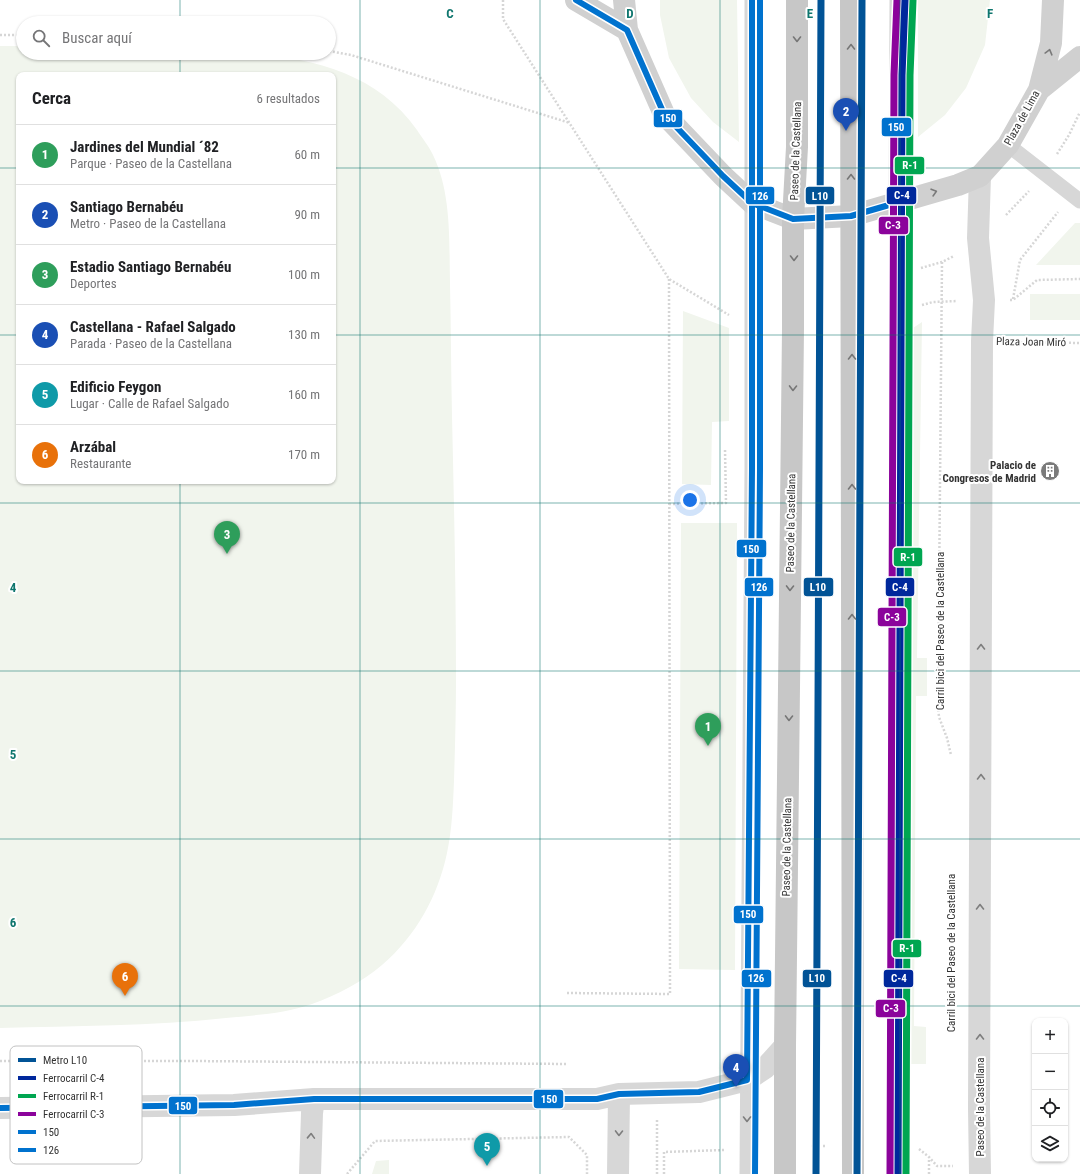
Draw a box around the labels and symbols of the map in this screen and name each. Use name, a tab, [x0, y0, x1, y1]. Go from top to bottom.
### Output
text: C	[446, 6, 454, 21]
text: D	[626, 6, 634, 21]
text: E	[807, 6, 814, 21]
text: F	[987, 6, 993, 21]
one-way arrow	[793, 36, 801, 42]
one-way arrow	[847, 44, 855, 50]
one-way arrow	[1044, 49, 1052, 55]
street label: Plaza de Lima	[1002, 88, 1042, 148]
pin: 2	[833, 98, 859, 131]
street label: Paseo de la Castellana	[788, 101, 804, 201]
line badge: 150	[653, 109, 683, 128]
text: 150	[660, 112, 677, 125]
line badge: 150	[881, 117, 912, 137]
text: 150	[888, 121, 905, 134]
line badge: R-1	[894, 156, 925, 175]
text: R-1	[902, 159, 918, 172]
one-way arrow	[847, 174, 855, 180]
line badge: 126	[745, 186, 775, 205]
line badge: L10	[805, 186, 835, 205]
line badge: C-4	[886, 186, 917, 205]
one-way arrow	[930, 188, 937, 197]
text: C-4	[894, 189, 910, 202]
text: 126	[752, 190, 769, 203]
text: L10	[812, 190, 829, 203]
line badge: C-3	[878, 216, 909, 235]
text: C-3	[885, 219, 901, 232]
one-way arrow	[789, 255, 798, 261]
street label: Plaza Joan Miró	[996, 335, 1067, 349]
one-way arrow	[848, 354, 856, 360]
one-way arrow	[789, 385, 797, 391]
place label: Palacio de Congresos de Madrid	[942, 459, 1036, 485]
building icon: Palacio de Congresos de Madrid	[1039, 460, 1061, 482]
street label: Paseo de la Castellana	[784, 473, 798, 573]
one-way arrow	[848, 484, 856, 490]
your location	[680, 490, 700, 510]
pin: 3	[214, 521, 240, 554]
line badge: 150	[736, 539, 767, 558]
text: 150	[743, 543, 760, 556]
line badge: R-1	[893, 547, 923, 567]
text: R-1	[900, 551, 916, 564]
street label: Carril bici del Paseo de la Castellana	[934, 552, 947, 710]
line badge: 126	[744, 577, 774, 597]
line badge: L10	[803, 577, 834, 597]
line badge: C-4	[885, 577, 915, 597]
text: 4	[10, 580, 17, 595]
text: 126	[751, 581, 768, 594]
text: L10	[810, 581, 827, 594]
text: C-4	[892, 581, 908, 594]
one-way arrow	[786, 585, 794, 591]
line badge: C-3	[877, 607, 907, 627]
text: C-3	[884, 611, 900, 624]
one-way arrow	[848, 614, 856, 620]
one-way arrow	[977, 644, 985, 650]
pin: 1	[695, 713, 721, 746]
one-way arrow	[785, 715, 793, 721]
text: 5	[10, 747, 17, 762]
one-way arrow	[977, 774, 985, 780]
street label: Paseo de la Castellana	[780, 797, 794, 897]
street label: Carril bici del Paseo de la Castellana	[945, 874, 958, 1032]
one-way arrow	[976, 904, 984, 910]
line badge: 150	[733, 905, 764, 924]
text: 150	[740, 908, 757, 921]
text: 6	[10, 915, 17, 930]
line badge: R-1	[892, 939, 922, 958]
text: R-1	[899, 942, 915, 955]
pin: 6	[112, 963, 138, 996]
line badge: 126	[741, 969, 772, 988]
line badge: L10	[802, 969, 832, 988]
line badge: C-4	[883, 969, 914, 988]
text: 126	[748, 972, 765, 985]
text: L10	[809, 972, 826, 985]
text: C-4	[891, 972, 907, 985]
line badge: C-3	[875, 999, 906, 1018]
text: C-3	[883, 1002, 899, 1015]
one-way arrow	[976, 1034, 984, 1040]
legend	[10, 1046, 142, 1164]
text: Metro L10	[43, 1054, 87, 1067]
pin: 4	[723, 1054, 749, 1087]
street label: Paseo de la Castellana	[974, 1058, 987, 1156]
text: Ferrocarril C-4	[43, 1072, 105, 1085]
line badge: 150	[533, 1089, 564, 1109]
text: Ferrocarril R-1	[43, 1090, 104, 1103]
text: 150	[541, 1093, 558, 1106]
line badge: 150	[168, 1096, 198, 1115]
text: 150	[175, 1100, 192, 1113]
text: Ferrocarril C-3	[43, 1108, 104, 1121]
one-way arrow	[743, 1116, 751, 1122]
text: 150	[43, 1126, 59, 1139]
one-way arrow	[614, 1130, 623, 1136]
one-way arrow	[307, 1133, 315, 1139]
pin: 5	[474, 1133, 500, 1166]
text: 126	[43, 1144, 59, 1157]

